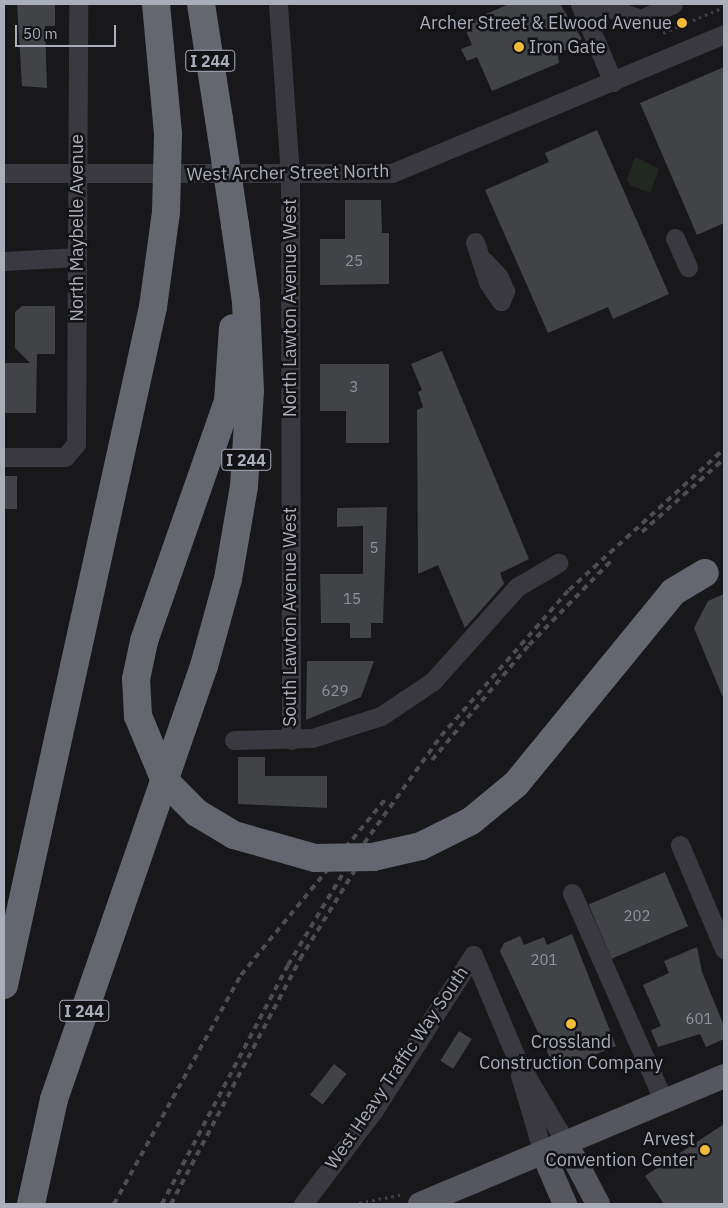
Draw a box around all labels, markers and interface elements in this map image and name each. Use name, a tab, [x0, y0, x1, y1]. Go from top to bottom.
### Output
place label: Archer Street & Elwood Avenue	[420, 12, 672, 34]
scale bar	[18, 15, 119, 47]
marker: Archer Street & Elwood Avenue	[676, 17, 688, 29]
text: 50 m	[23, 24, 58, 43]
place label: Iron Gate	[529, 36, 606, 58]
marker: Iron Gate	[513, 41, 525, 53]
road number: I 244	[185, 48, 235, 74]
street label: North Maybelle Avenue	[66, 134, 88, 322]
street label: West Archer Street North	[187, 160, 389, 186]
street label: North Lawton Avenue West	[279, 199, 301, 417]
house number: 25	[345, 252, 363, 270]
house number: 3	[350, 378, 358, 396]
road number: I 244	[221, 446, 271, 474]
street label: South Lawton Avenue West	[279, 507, 301, 727]
house number: 5	[370, 539, 378, 557]
house number: 15	[343, 590, 361, 608]
house number: 629	[322, 682, 348, 700]
house number: 202	[624, 907, 650, 925]
house number: 201	[531, 951, 557, 969]
street label: West Heavy Traffic Way South	[321, 963, 473, 1173]
road number: I 244	[59, 998, 109, 1024]
house number: 601	[686, 1010, 712, 1028]
marker: Crossland Construction Company	[565, 1018, 577, 1030]
place label: Crossland Construction Company	[479, 1032, 663, 1074]
place label: Arvest Convention Center	[545, 1129, 695, 1172]
marker: Arvest Convention Center	[699, 1144, 711, 1156]

